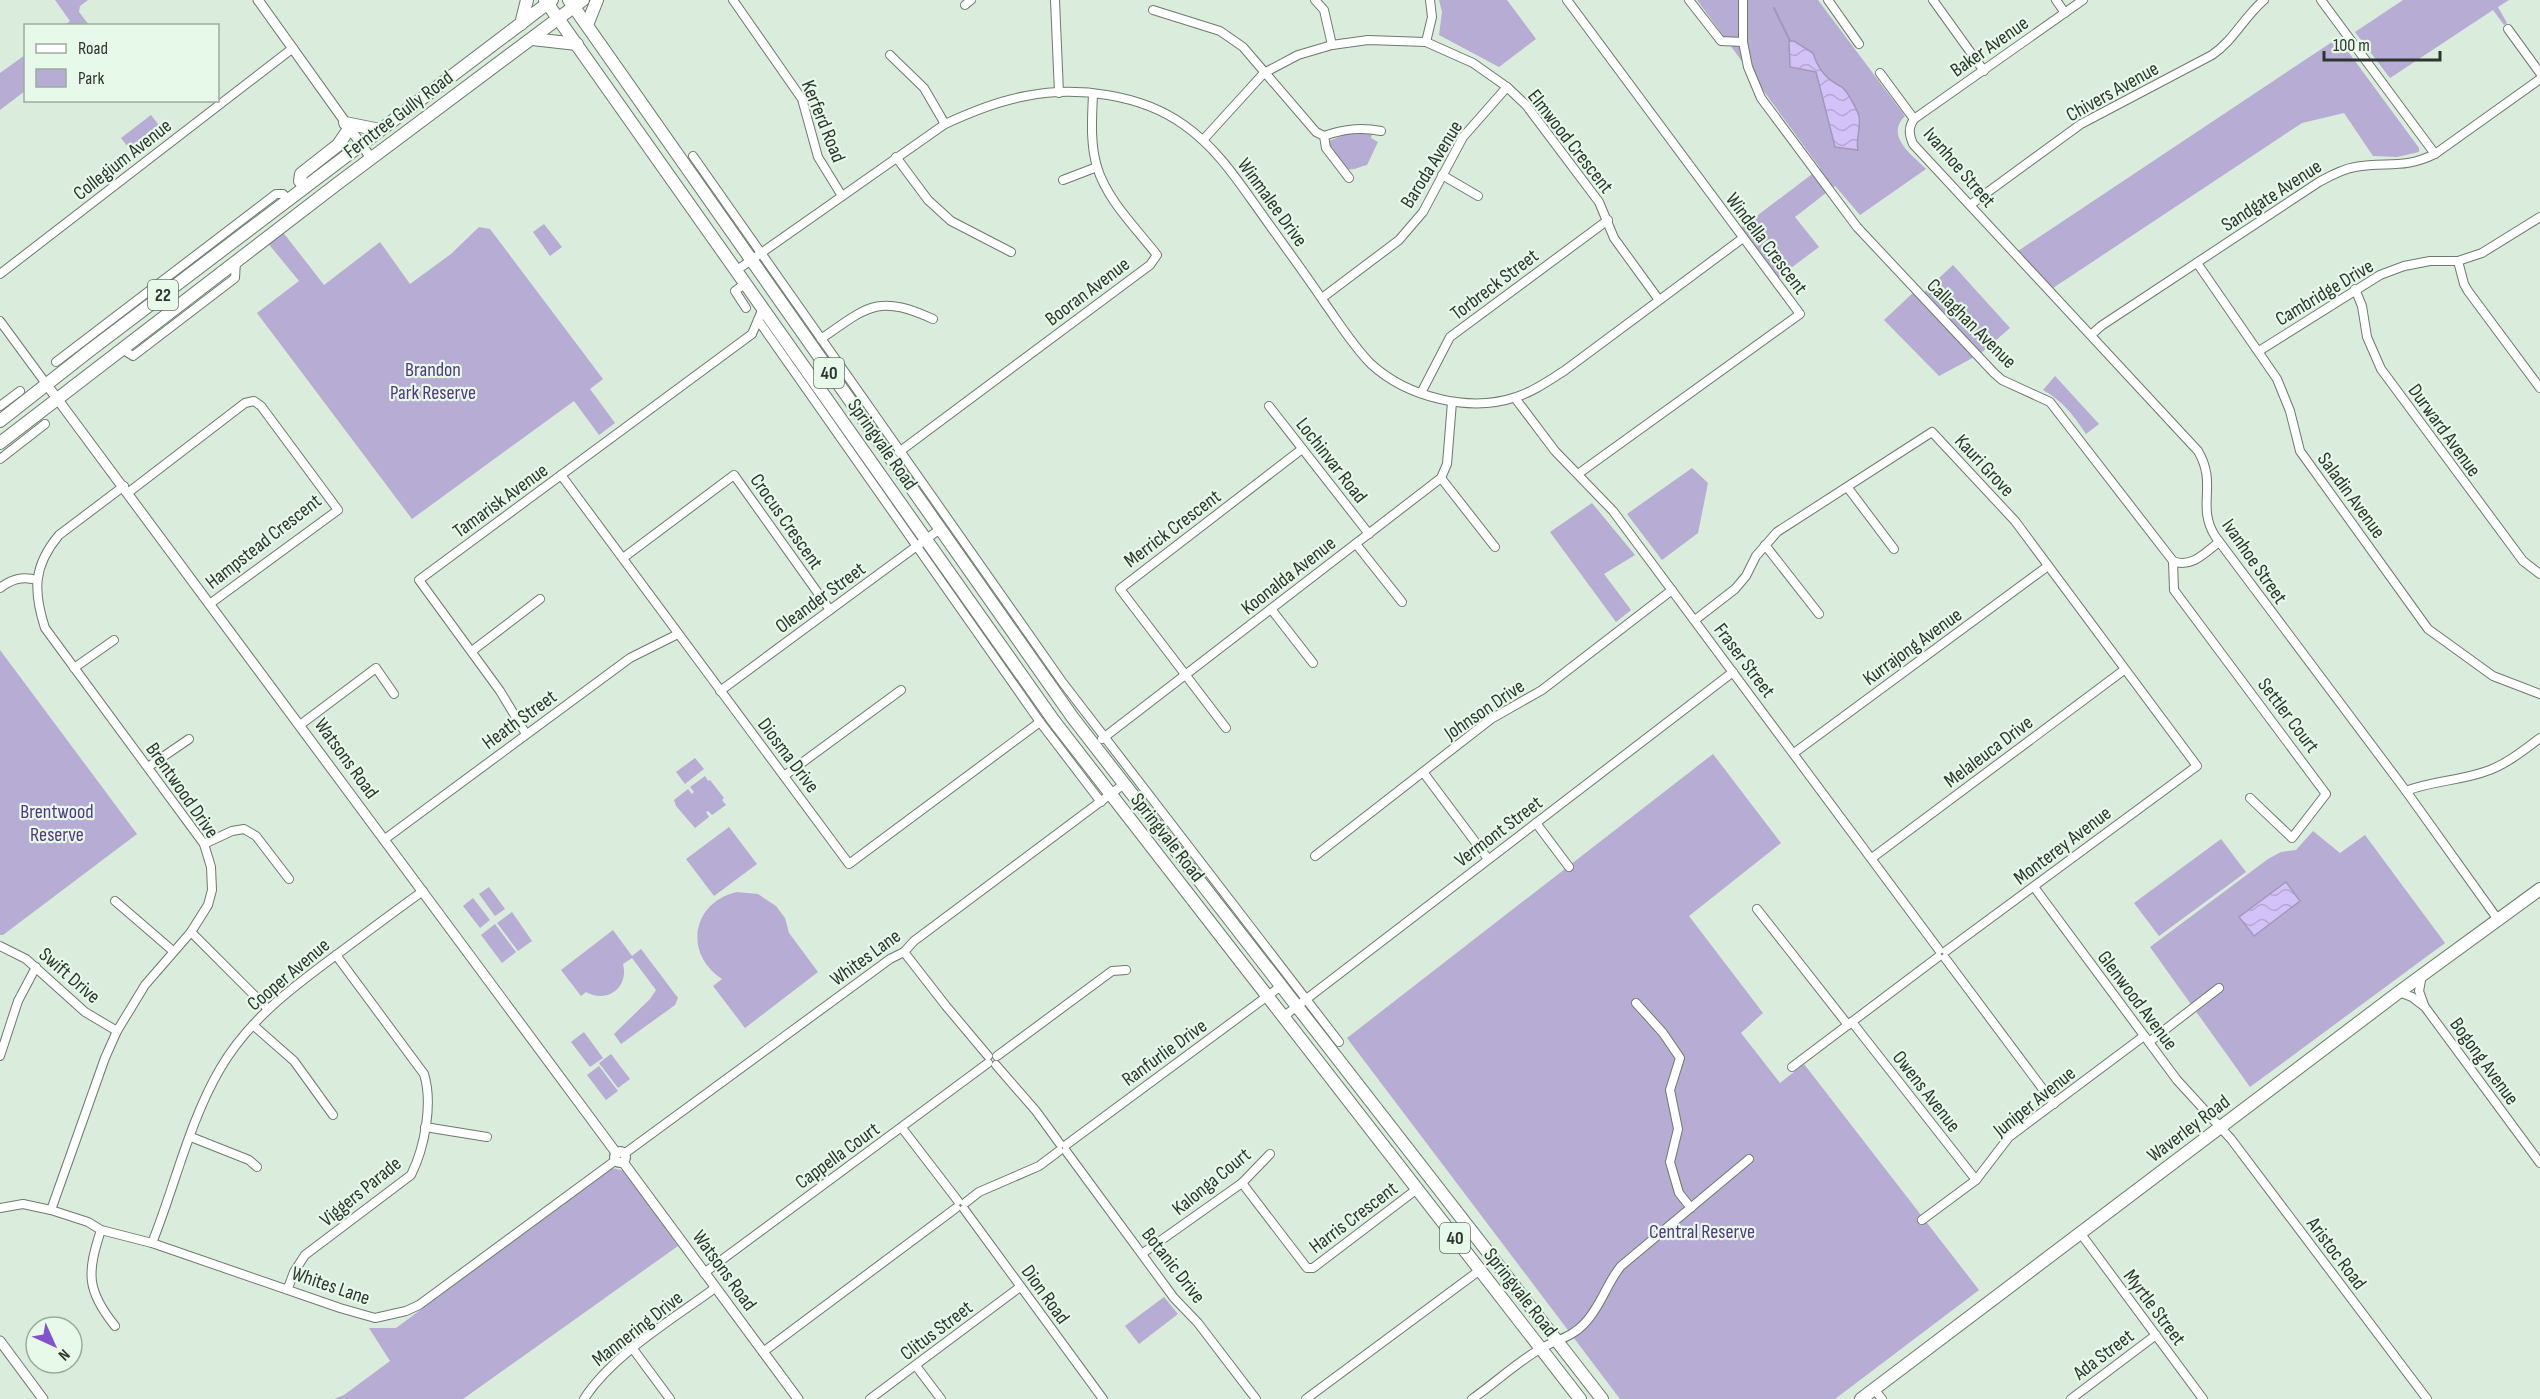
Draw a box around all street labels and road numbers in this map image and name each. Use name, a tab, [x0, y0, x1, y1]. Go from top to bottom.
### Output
street label: Baker Avenue	[1946, 11, 2033, 82]
street label: Chivers Avenue	[2062, 57, 2163, 127]
street label: Ferntree Gully Road	[339, 66, 458, 164]
street label: Kerferd Road	[796, 77, 850, 166]
street label: Elmwood Crescent	[1522, 85, 1618, 198]
street label: Collegium Avenue	[69, 114, 177, 206]
street label: Baroda Avenue	[1396, 116, 1468, 213]
street label: Ivanhoe Street	[1918, 123, 2000, 213]
street label: Winmalee Drive	[1232, 154, 1312, 252]
street label: Sandgate Avenue	[2217, 155, 2326, 237]
street label: Windella Crescent	[1720, 188, 1812, 299]
street label: Torbreck Street	[1446, 244, 1543, 326]
street label: Booran Avenue	[1041, 252, 1134, 331]
street label: Cambridge Drive	[2271, 254, 2378, 331]
street label: Callaghan Avenue	[1921, 274, 2021, 374]
road number: 22	[148, 280, 178, 310]
road number: 40	[814, 358, 844, 388]
street label: Durward Avenue	[2403, 380, 2486, 482]
street label: Springvale Road	[842, 394, 922, 495]
street label: Lochinvar Road	[1290, 413, 1372, 508]
street label: Kauri Grove	[1949, 429, 2019, 502]
street label: Saladin Avenue	[2312, 448, 2390, 543]
street label: Tamarisk Avenue	[448, 458, 553, 543]
street label: Crocus Crescent	[744, 469, 828, 574]
street label: Merrick Crescent	[1119, 485, 1226, 573]
street label: Hampstead Crescent	[201, 489, 326, 594]
street label: Ivanhoe Street	[2216, 515, 2292, 609]
street label: Koonalda Avenue	[1237, 531, 1341, 620]
street label: Oleander Street	[771, 557, 870, 638]
street label: Kurrajong Avenue	[1858, 603, 1967, 691]
street label: Fraser Street	[1708, 619, 1780, 703]
street label: Settler Court	[2252, 673, 2324, 758]
street label: Johnson Drive	[1439, 674, 1529, 746]
street label: Heath Street	[478, 685, 561, 755]
street label: Melaleuca Drive	[1939, 711, 2038, 793]
street label: Diosma Drive	[752, 713, 824, 798]
street label: Watsons Road	[309, 714, 383, 804]
street label: Brentwood Drive	[140, 738, 224, 843]
street label: Springvale Road	[1125, 788, 1209, 887]
street label: Vermont Street	[1450, 791, 1547, 873]
street label: Monterey Avenue	[2009, 801, 2116, 890]
street label: Whites Lane	[826, 924, 906, 991]
street label: Cooper Avenue	[243, 933, 335, 1016]
street label: Swift Drive	[34, 943, 105, 1009]
street label: Glenwood Avenue	[2092, 946, 2182, 1055]
street label: Bogong Avenue	[2445, 1013, 2524, 1110]
street label: Ranfurlie Drive	[1117, 1014, 1212, 1092]
street label: Owens Avenue	[1887, 1046, 1965, 1137]
street label: Juniper Avenue	[1988, 1061, 2081, 1143]
street label: Waverley Road	[2143, 1090, 2235, 1168]
street label: Cappella Court	[791, 1117, 884, 1194]
street label: Kalonga Court	[1168, 1143, 1256, 1221]
street label: Viggers Parade	[315, 1152, 406, 1232]
street label: Harris Crescent	[1305, 1177, 1403, 1259]
street label: Aristoc Road	[2301, 1212, 2371, 1294]
street label: Botanic Drive	[1136, 1223, 1210, 1308]
road number: 40	[1440, 1223, 1470, 1253]
street label: Watsons Road	[687, 1226, 761, 1316]
street label: Springvale Road	[1478, 1243, 1562, 1342]
street label: Dion Road	[1016, 1260, 1075, 1329]
street label: Whites Lane	[288, 1261, 373, 1311]
street label: Myrtle Street	[2118, 1265, 2191, 1350]
street label: Mannering Drive	[587, 1286, 688, 1372]
street label: Clitus Street	[896, 1296, 978, 1366]
street label: Ada Street	[2068, 1324, 2139, 1386]

